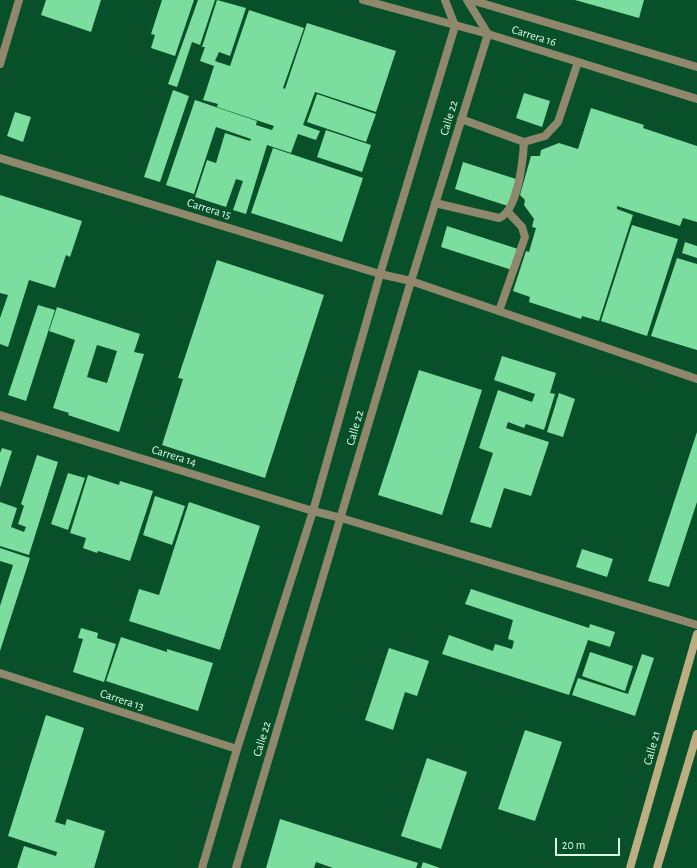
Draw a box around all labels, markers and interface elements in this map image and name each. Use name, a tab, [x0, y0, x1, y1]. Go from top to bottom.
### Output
street label: Carrera 16	[510, 22, 558, 50]
street label: Calle 22	[437, 99, 461, 137]
street label: Carrera 15	[185, 195, 233, 223]
street label: Calle 22	[343, 409, 367, 447]
street label: Carrera 14	[150, 442, 198, 470]
street label: Carrera 13	[98, 686, 146, 714]
street label: Calle 22	[250, 720, 274, 758]
street label: Calle 21	[640, 729, 664, 767]
scale bar	[557, 830, 622, 856]
text: 20 m	[562, 839, 585, 851]

